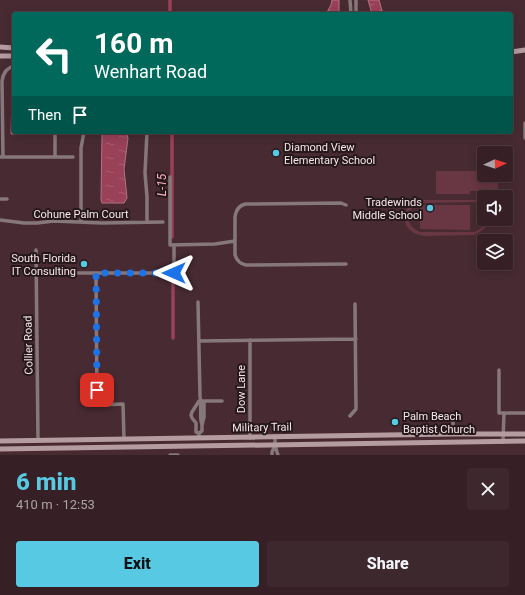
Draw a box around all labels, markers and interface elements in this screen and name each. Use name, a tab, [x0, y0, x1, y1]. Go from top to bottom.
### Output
text: 160 m	[94, 27, 173, 60]
icon: left	[28, 28, 80, 80]
text: Wenhart Road	[94, 61, 207, 82]
icon: arrive	[69, 104, 91, 126]
text: Then	[28, 106, 61, 124]
place label: Diamond View Elementary School	[284, 141, 375, 167]
north arrow	[477, 146, 513, 182]
map controls	[477, 146, 513, 270]
marker: Diamond View Elementary School	[271, 148, 281, 158]
water label: L-15	[155, 173, 169, 196]
button: sound	[477, 190, 513, 226]
place label: Tradewinds Middle School	[353, 196, 422, 222]
marker: Tradewinds Middle School	[425, 203, 435, 213]
street label: Cohune Palm Court	[33, 208, 129, 221]
button: layers	[477, 234, 513, 270]
place label: South Florida IT Consulting	[11, 252, 76, 278]
position arrow	[153, 252, 195, 294]
marker: South Florida IT Consulting	[79, 259, 89, 269]
street label: Collier Road	[21, 315, 36, 375]
street label: Dow Lane	[235, 365, 248, 413]
pin	[80, 373, 114, 407]
icon: arrive	[86, 379, 108, 401]
place label: Palm Beach Baptist Church	[403, 410, 475, 436]
marker: Palm Beach Baptist Church	[390, 417, 400, 427]
street label: Military Trail	[232, 420, 292, 435]
text: 6 min	[16, 468, 77, 496]
button: close	[467, 468, 509, 510]
text: 410 m · 12:53	[16, 497, 95, 512]
button: Exit	[16, 541, 259, 587]
button: Share	[267, 541, 509, 587]

